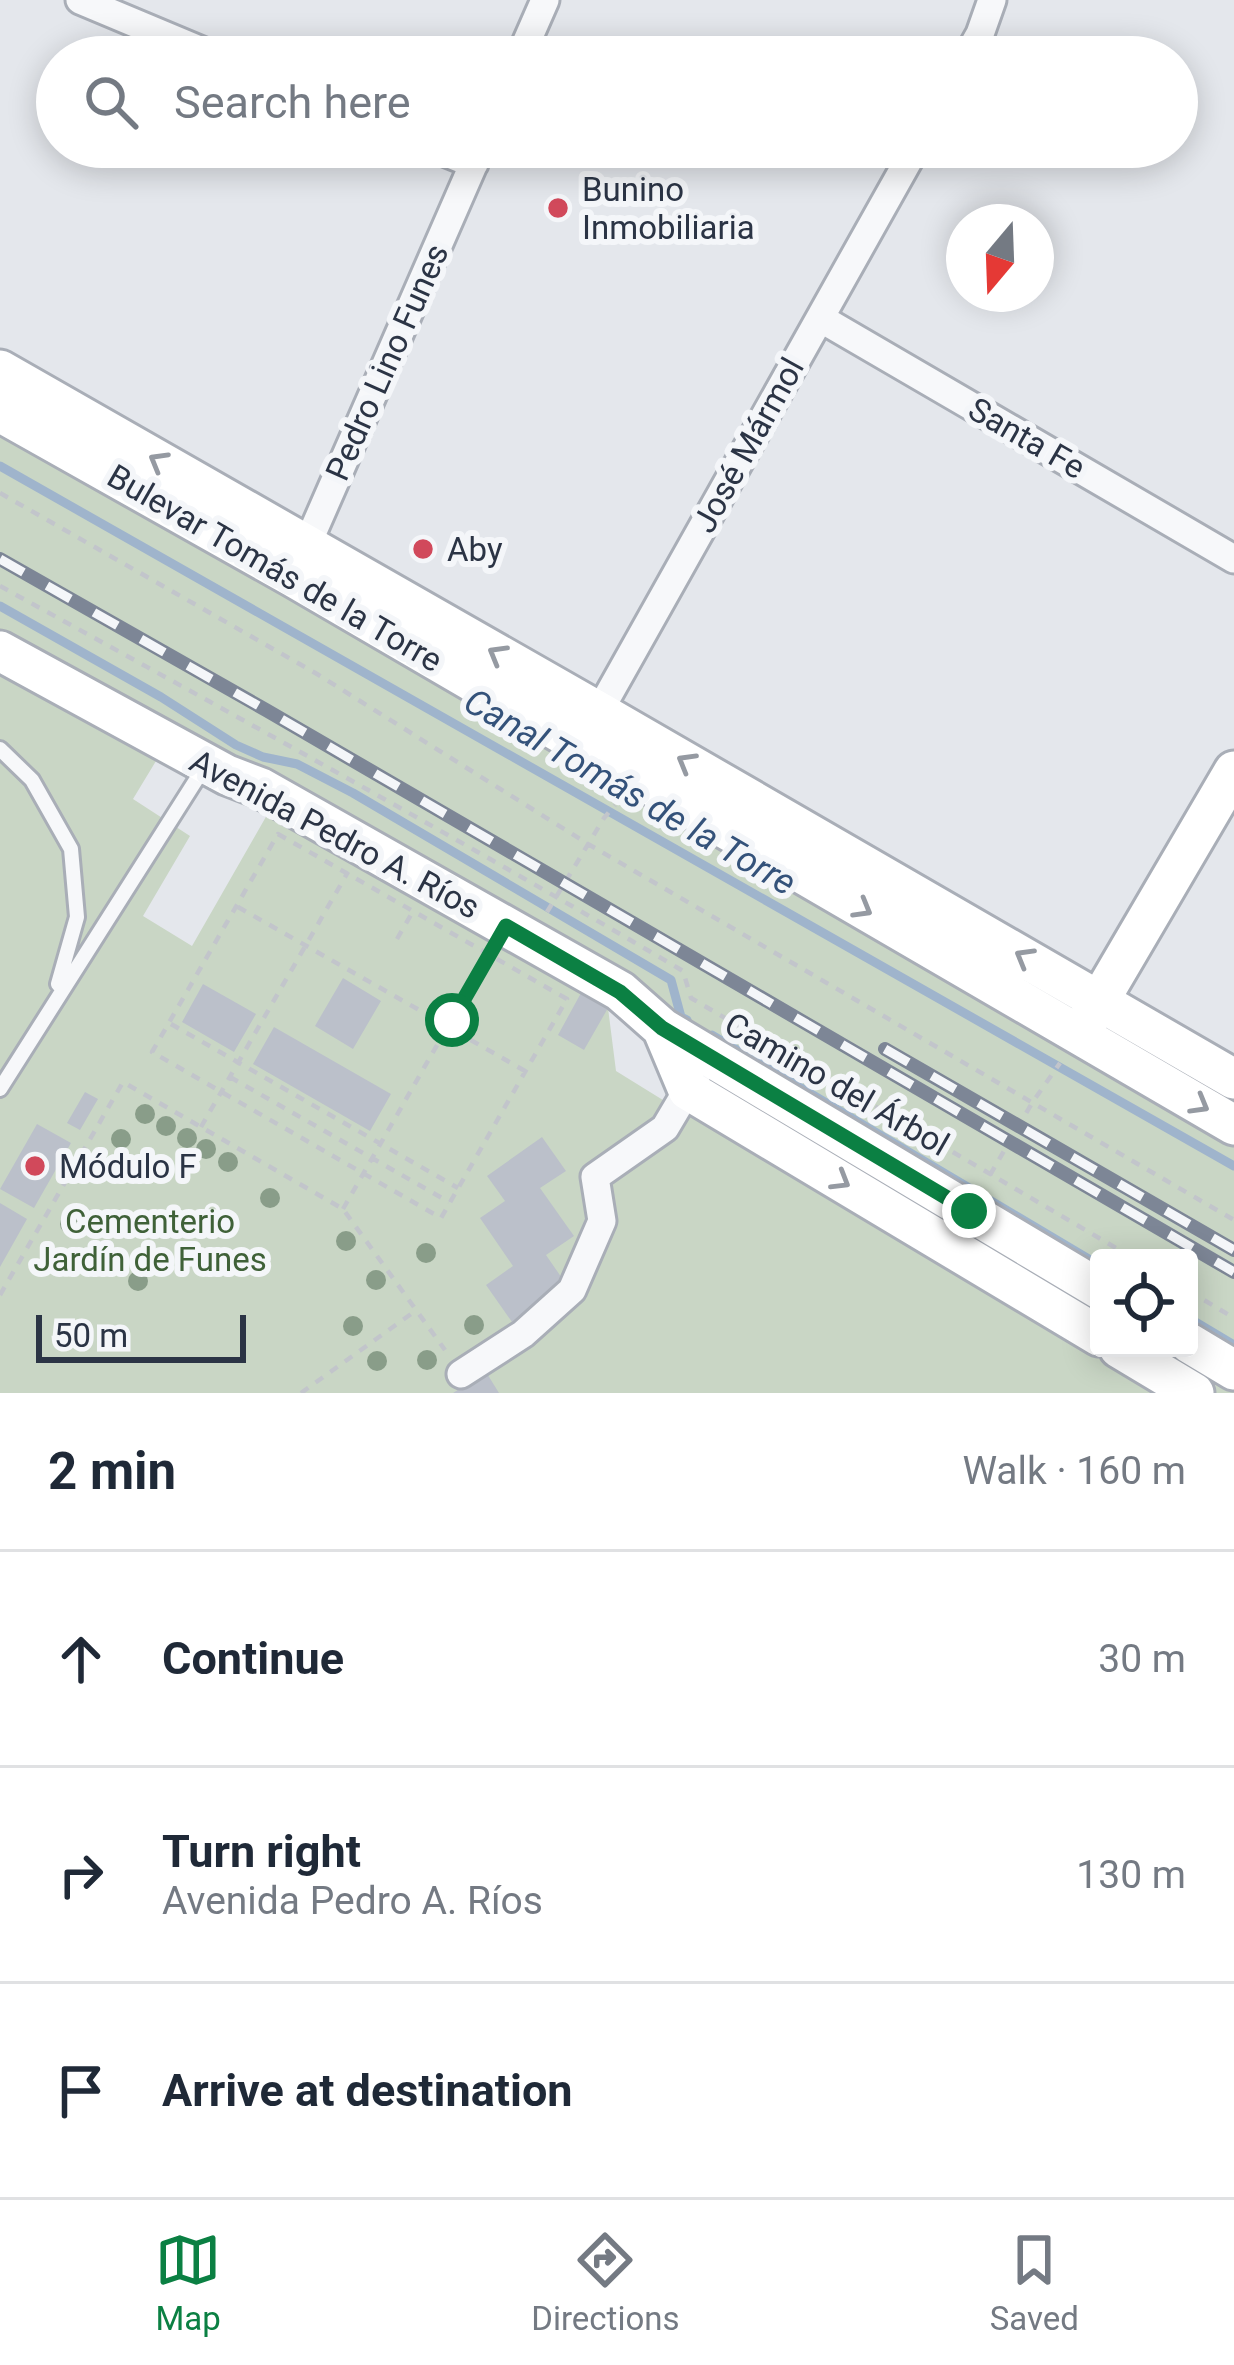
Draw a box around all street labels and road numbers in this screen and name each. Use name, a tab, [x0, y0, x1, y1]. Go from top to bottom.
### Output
street label: Pedro Lino Funes	[317, 238, 457, 486]
street label: José Mármol	[684, 351, 812, 539]
street label: Santa Fe	[962, 389, 1092, 487]
street label: Bulevar Tomás de la Torre	[101, 456, 449, 680]
street label: Avenida Pedro A. Ríos	[184, 741, 486, 927]
street label: Camino del Árbol	[718, 1004, 956, 1164]

